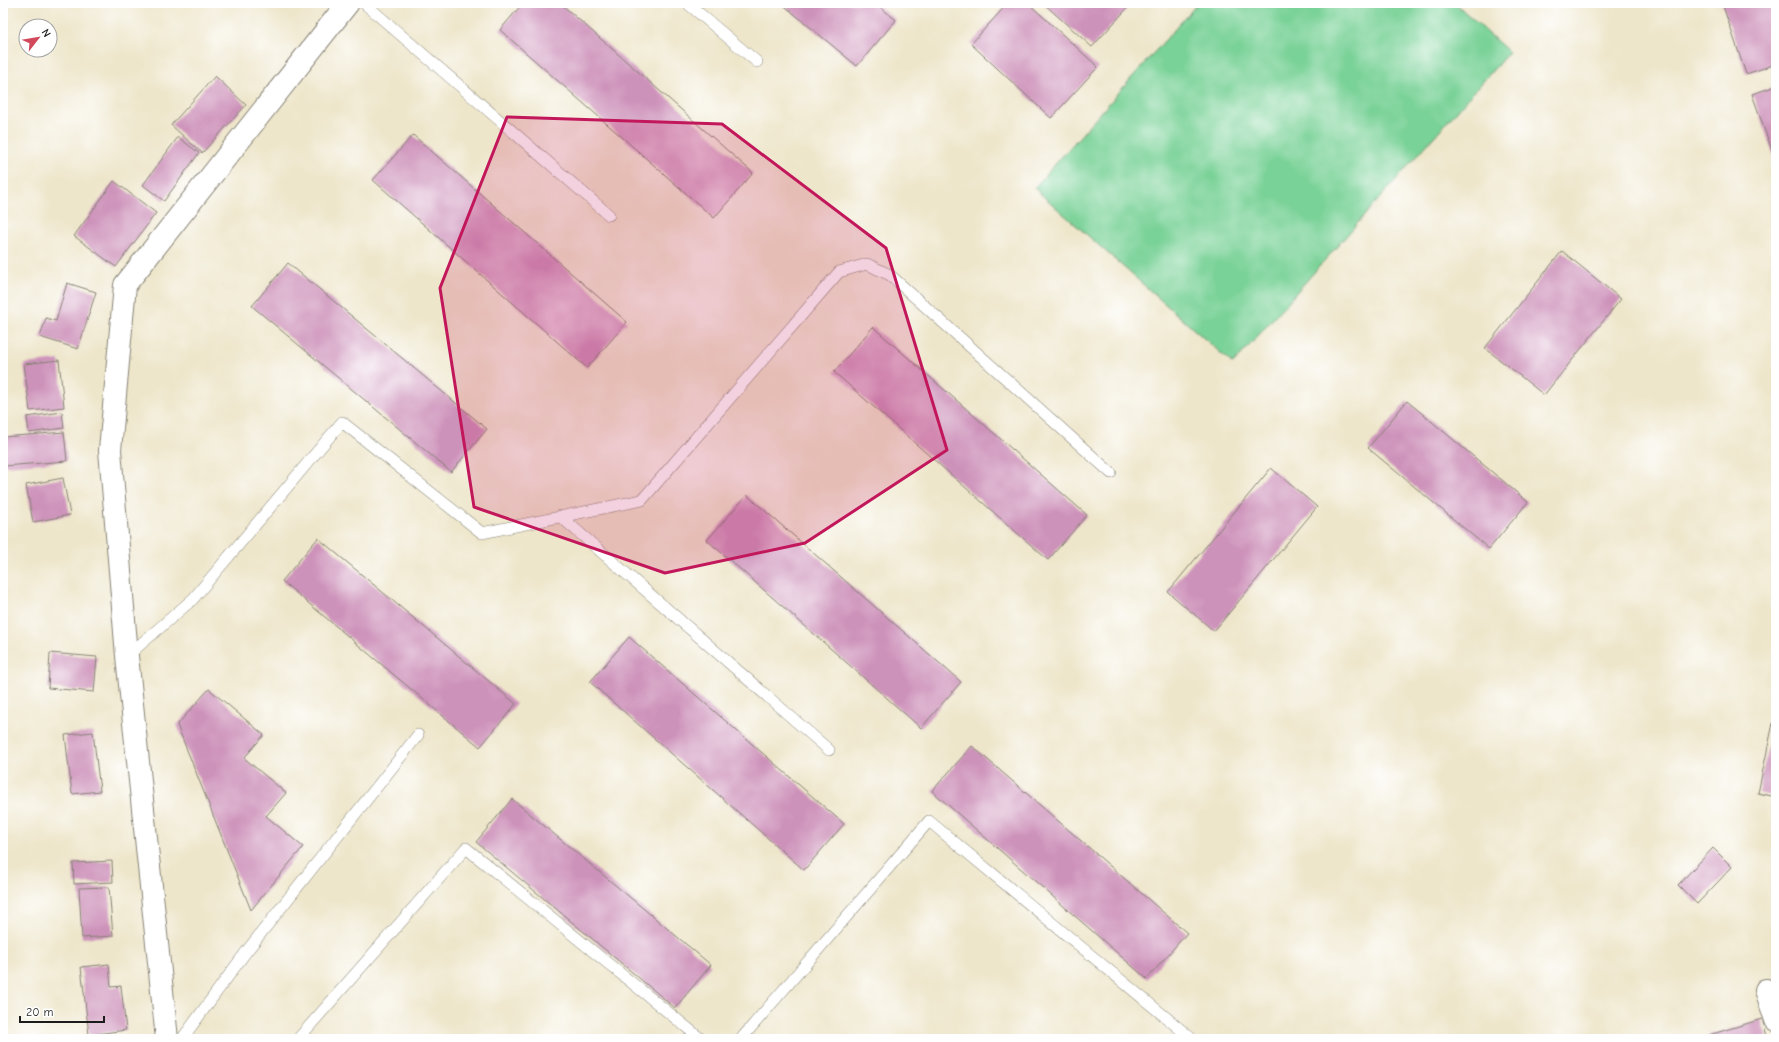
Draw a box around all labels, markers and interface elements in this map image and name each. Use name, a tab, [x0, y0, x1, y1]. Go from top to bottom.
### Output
north arrow	[18, 18, 58, 58]
text: N	[39, 27, 54, 40]
scale bar	[20, 998, 104, 1024]
text: 20 m	[26, 1005, 54, 1019]

